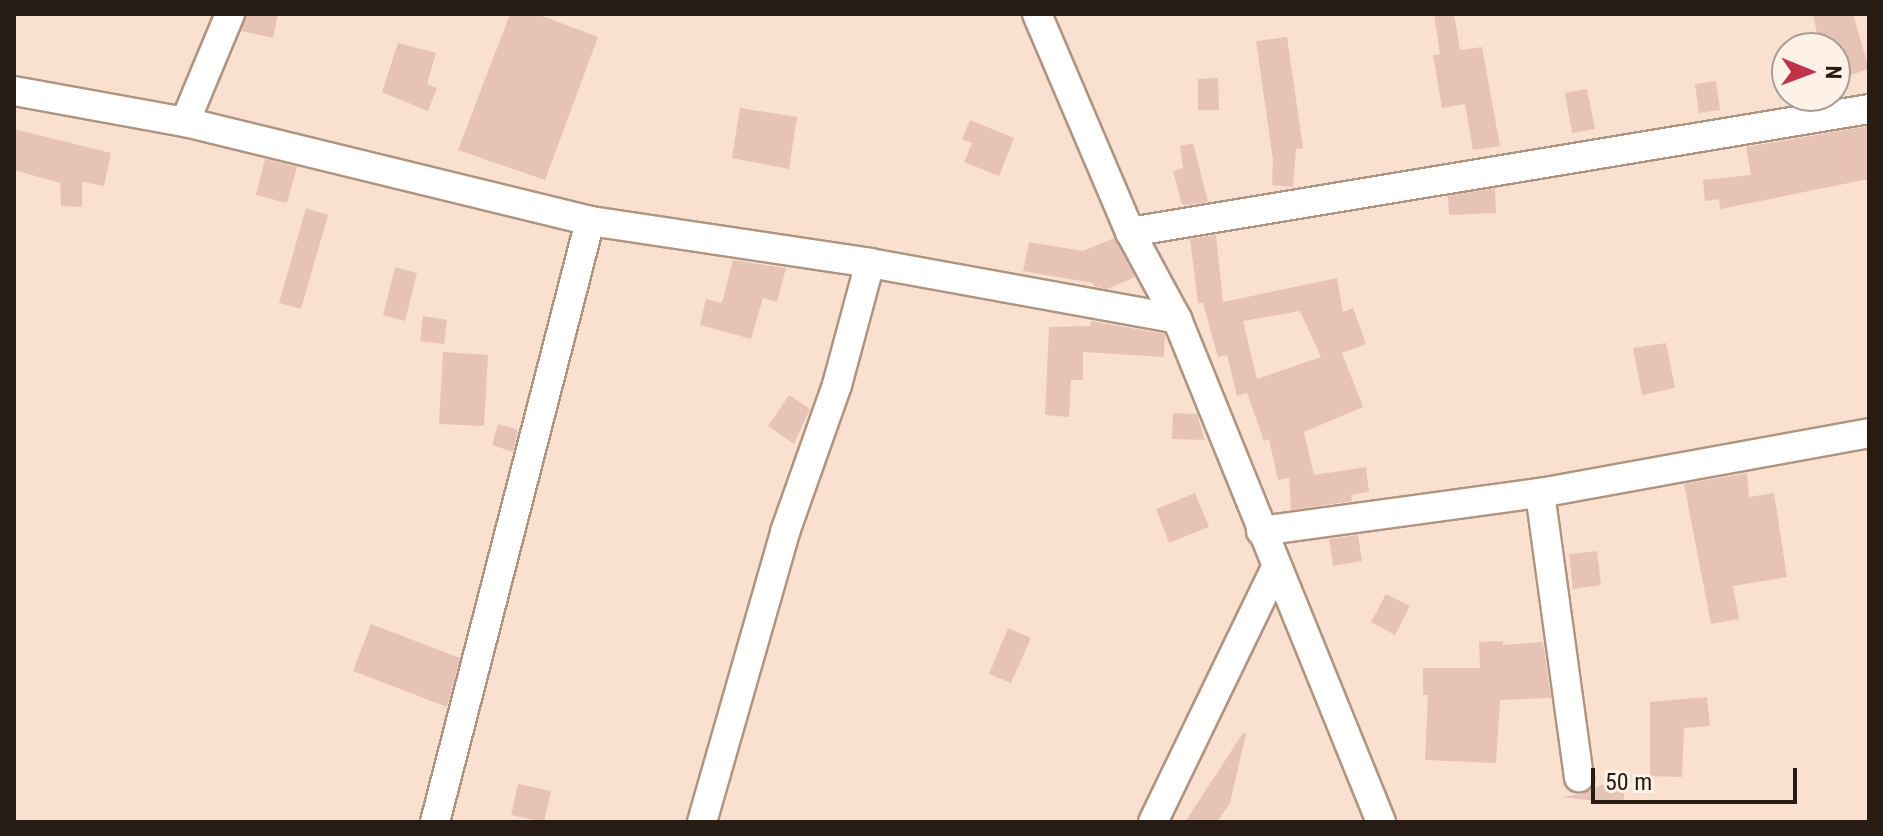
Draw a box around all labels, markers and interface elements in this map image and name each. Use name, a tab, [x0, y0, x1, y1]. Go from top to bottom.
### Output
north arrow	[1771, 32, 1851, 112]
text: N	[1821, 65, 1846, 79]
scale bar	[1595, 752, 1801, 802]
text: 50 m	[1605, 768, 1652, 796]

